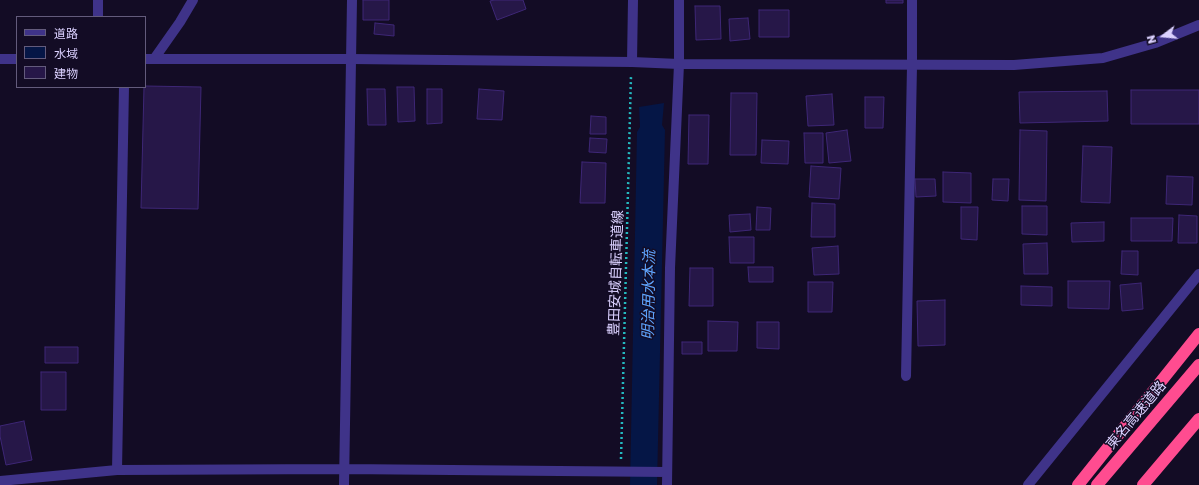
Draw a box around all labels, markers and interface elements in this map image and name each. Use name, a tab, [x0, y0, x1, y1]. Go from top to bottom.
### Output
legend	[16, 16, 146, 88]
north arrow	[1143, 16, 1183, 56]
text: 道路	[54, 26, 78, 41]
text: N	[1144, 34, 1158, 45]
text: 水域	[54, 46, 78, 61]
text: 建物	[54, 66, 78, 81]
street label: 豊田安城自転車道線	[605, 210, 627, 336]
water label: 明治用水本流	[639, 250, 659, 340]
street label: 東名高速道路	[1103, 377, 1169, 453]

